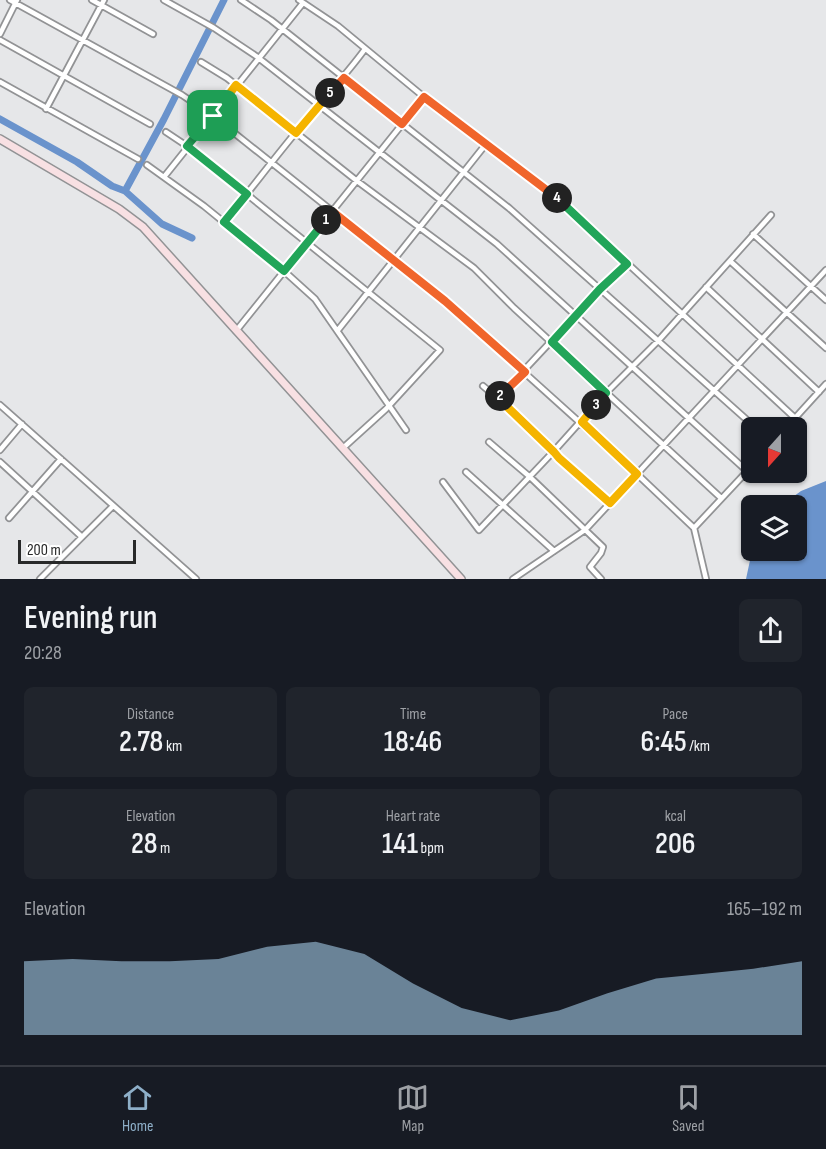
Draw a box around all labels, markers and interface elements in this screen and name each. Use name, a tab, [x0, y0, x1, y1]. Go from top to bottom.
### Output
pin: 5	[315, 78, 345, 108]
text: 5	[326, 83, 334, 102]
pin	[187, 90, 238, 141]
icon: arrive	[196, 99, 229, 132]
pin: 4	[542, 183, 572, 213]
text: 4	[553, 188, 561, 207]
pin: 1	[311, 205, 341, 235]
text: 1	[323, 210, 329, 229]
pin: 2	[485, 381, 515, 411]
text: 2	[496, 386, 504, 405]
pin: 3	[581, 390, 611, 420]
text: 3	[592, 395, 600, 414]
north arrow	[741, 417, 807, 483]
map controls	[741, 417, 807, 561]
button: layers	[741, 495, 807, 561]
scale bar	[18, 537, 136, 564]
text: 200 m	[27, 541, 61, 560]
text: Evening run	[24, 598, 158, 638]
button: share	[739, 599, 802, 662]
text: 20:28	[24, 641, 62, 665]
text: Distance	[127, 705, 174, 724]
text: Time	[400, 705, 426, 724]
text: Pace	[663, 705, 688, 724]
text: 2.78	[119, 724, 163, 760]
text: 18:46	[384, 724, 442, 760]
text: 6:45	[641, 724, 687, 760]
text: km	[163, 737, 182, 756]
text: /km	[687, 737, 710, 756]
text: Elevation	[126, 807, 175, 826]
text: Heart rate	[386, 807, 440, 826]
text: kcal	[665, 807, 686, 826]
text: 28	[131, 826, 158, 862]
text: 141	[382, 826, 418, 862]
text: 206	[655, 826, 696, 862]
text: m	[158, 839, 170, 858]
text: bpm	[418, 839, 444, 858]
text: Elevation	[24, 897, 86, 921]
text: 165–192 m	[727, 897, 802, 921]
tab: Home	[121, 1081, 154, 1136]
tab: Map	[396, 1081, 429, 1136]
tab: Saved	[672, 1081, 705, 1136]

